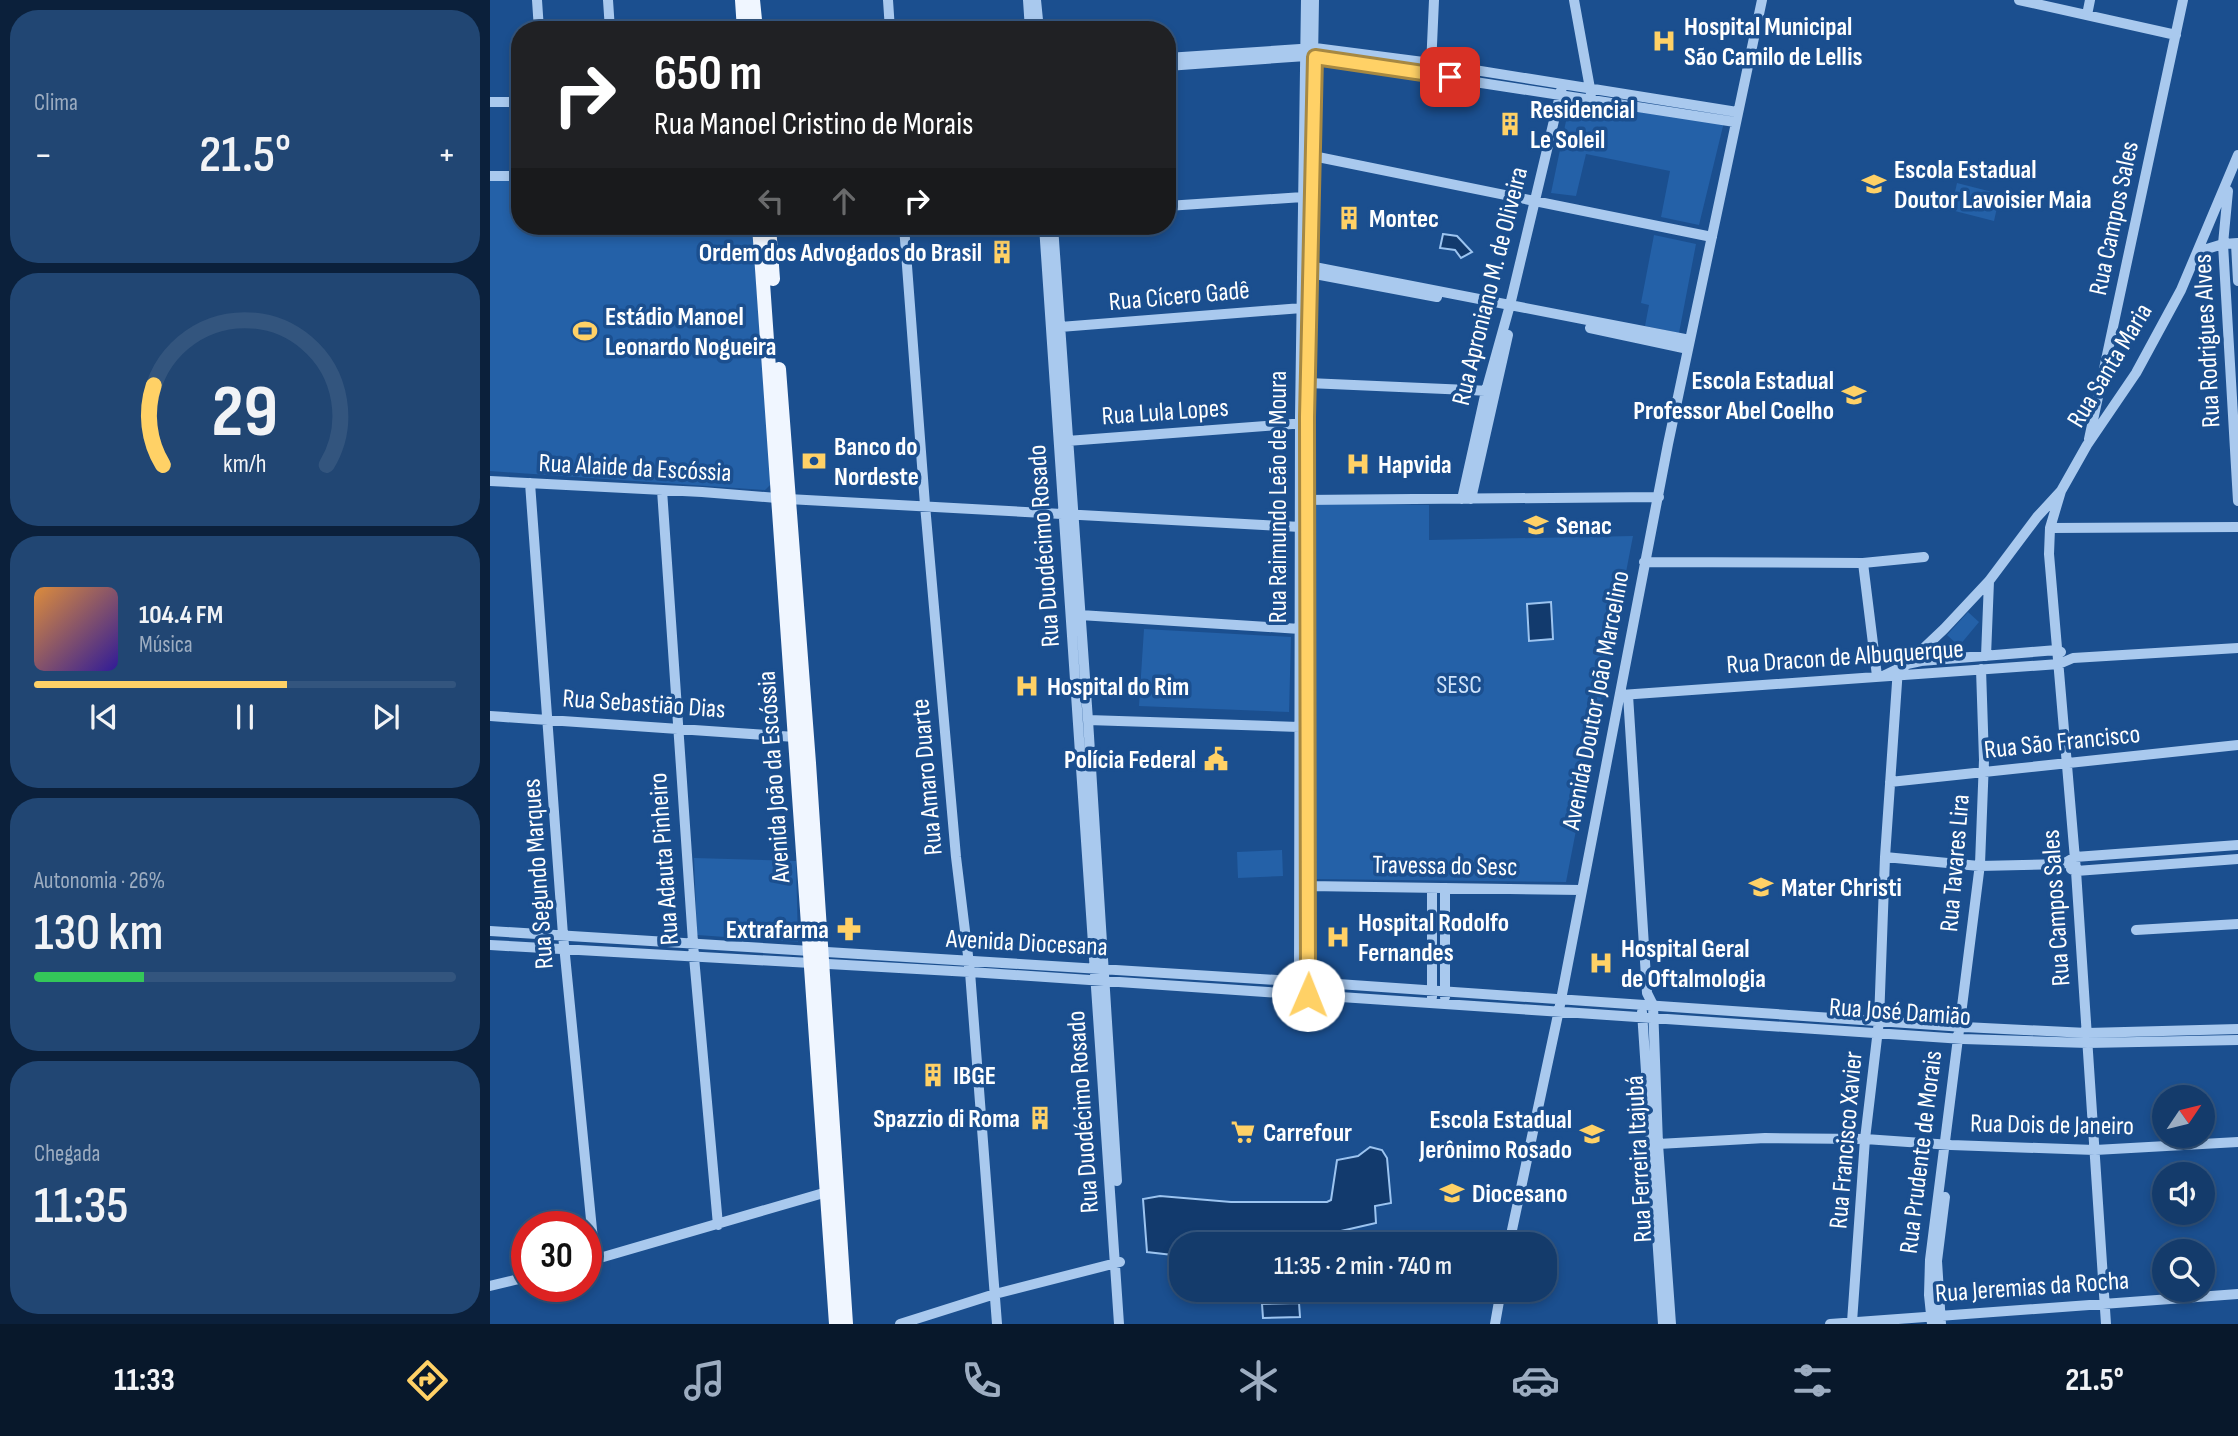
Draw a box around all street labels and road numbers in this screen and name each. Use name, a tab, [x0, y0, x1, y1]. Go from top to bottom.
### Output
street label: Rua Campos Sales	[2083, 138, 2146, 298]
street label: Rua Aproniano M. de Oliveira	[1446, 164, 1535, 409]
street label: Rua Rodrigues Alves	[2187, 253, 2228, 428]
street label: Rua Cícero Gadê	[1107, 275, 1251, 318]
street label: Rua Santa Maria	[2061, 298, 2159, 433]
street label: Rua Raimundo Leão de Moura	[1263, 371, 1294, 623]
street label: Rua Lula Lopes	[1101, 393, 1230, 432]
street label: Rua Duodécimo Rosado	[1022, 444, 1067, 648]
street label: Rua Alaide da Escóssia	[538, 448, 732, 489]
street label: Avenida Doutor João Marcelino	[1556, 568, 1637, 833]
street label: Rua Dracon de Albuquerque	[1725, 634, 1965, 681]
street label: Avenida João da Escóssia	[752, 670, 797, 885]
street label: Rua Sebastião Dias	[561, 683, 726, 726]
street label: Rua Amaro Duarte	[905, 697, 950, 856]
street label: Rua São Francisco	[1983, 719, 2142, 766]
street label: Rua Adauta Pinheiro	[643, 772, 686, 946]
street label: Rua Segundo Marques	[516, 778, 561, 970]
street label: Rua Tavares Lira	[1934, 793, 1977, 933]
street label: Rua Campos Sales	[2036, 829, 2077, 987]
street label: Travessa do Sesc	[1372, 850, 1518, 883]
street label: Avenida Diocesana	[944, 924, 1108, 963]
street label: Rua José Damião	[1828, 992, 1972, 1033]
street label: Rua Duodécimo Rosado	[1061, 1010, 1106, 1214]
street label: Rua Francisco Xavier	[1823, 1049, 1870, 1230]
street label: Rua Prudente de Morais	[1894, 1049, 1949, 1255]
street label: Rua Ferreira Itajubá	[1620, 1075, 1659, 1243]
street label: Rua Dois de Janeiro	[1970, 1109, 2134, 1142]
street label: Rua Jeremias da Rocha	[1934, 1265, 2130, 1310]

